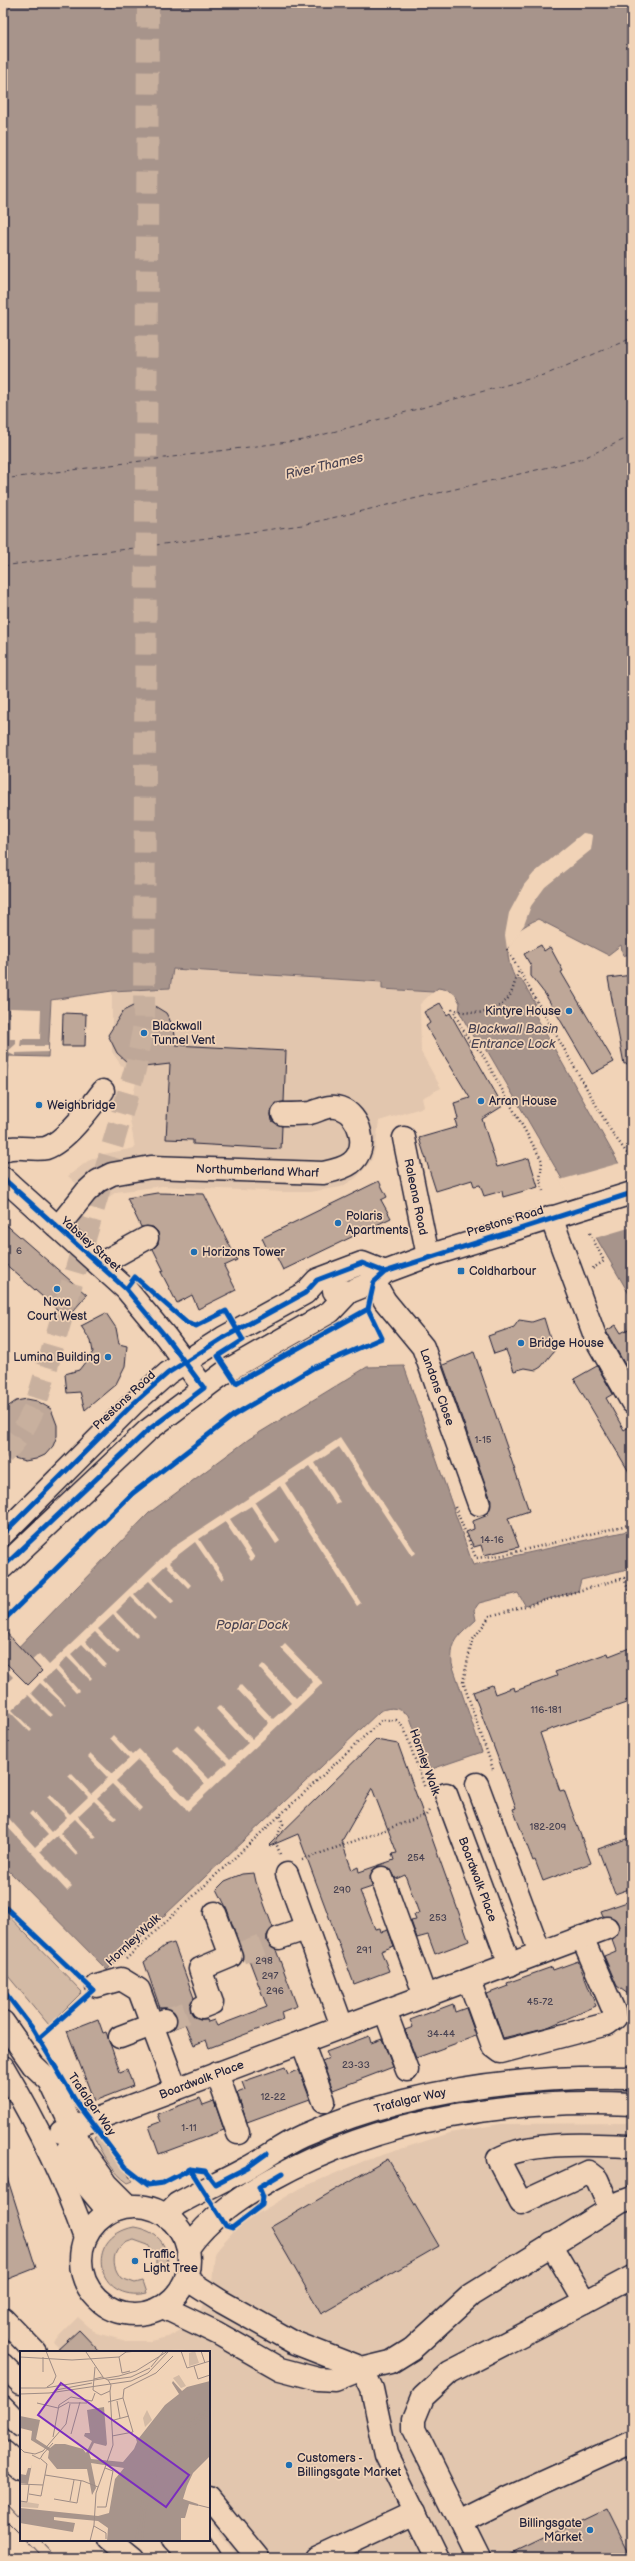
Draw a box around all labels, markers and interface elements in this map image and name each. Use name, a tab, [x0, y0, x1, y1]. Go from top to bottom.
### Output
water label: River Thames	[284, 449, 365, 483]
place label: Kintyre House	[485, 1004, 561, 1019]
marker: Kintyre House	[564, 1006, 574, 1016]
place label: Blackwall Tunnel Vent	[152, 1019, 216, 1048]
water label: Blackwall Basin Entrance Lock	[468, 1021, 558, 1052]
marker: Blackwall Tunnel Vent	[139, 1028, 149, 1038]
place label: Arran House	[489, 1094, 557, 1109]
marker: Arran House	[476, 1096, 486, 1106]
place label: Weighbridge	[47, 1098, 116, 1113]
marker: Weighbridge	[34, 1100, 44, 1110]
street label: Raleana Road	[400, 1157, 431, 1237]
street label: Northumberland Wharf	[196, 1162, 320, 1181]
street label: Prestons Road	[465, 1203, 546, 1240]
place label: Polaris Apartments	[346, 1209, 409, 1238]
street label: Yabsley Street	[57, 1213, 124, 1275]
marker: Polaris Apartments	[333, 1218, 343, 1228]
house number: 6	[16, 1245, 22, 1257]
place label: Horizons Tower	[202, 1245, 286, 1260]
marker: Horizons Tower	[189, 1247, 199, 1257]
place label: Coldharbour	[469, 1264, 537, 1279]
marker: Coldharbour	[456, 1266, 466, 1276]
marker: Nova Court West	[52, 1284, 62, 1294]
place label: Nova Court West	[27, 1295, 87, 1324]
place label: Bridge House	[529, 1336, 604, 1351]
marker: Bridge House	[516, 1338, 526, 1348]
street label: Landons Close	[416, 1346, 457, 1428]
place label: Lumina Building	[13, 1350, 100, 1365]
marker: Lumina Building	[103, 1352, 113, 1362]
street label: Prestons Road	[90, 1368, 159, 1433]
house number: 1-15	[474, 1434, 492, 1446]
house number: 14-16	[480, 1534, 504, 1546]
water label: Poplar Dock	[216, 1617, 289, 1633]
house number: 116-181	[530, 1704, 562, 1716]
street label: Hornley Walk	[406, 1727, 443, 1797]
house number: 182-209	[530, 1821, 567, 1833]
street label: Boardwalk Place	[455, 1835, 500, 1924]
house number: 254	[407, 1852, 425, 1864]
house number: 290	[333, 1884, 351, 1896]
street label: Hornley Walk	[103, 1911, 164, 1969]
house number: 253	[429, 1912, 447, 1924]
house number: 291	[356, 1944, 372, 1956]
house number: 298	[255, 1955, 273, 1967]
house number: 297	[262, 1970, 278, 1982]
house number: 296	[266, 1985, 284, 1997]
house number: 45-72	[527, 1996, 553, 2008]
house number: 34-44	[427, 2028, 455, 2040]
street label: Boardwalk Place	[157, 2057, 246, 2103]
house number: 23-33	[342, 2059, 370, 2071]
street label: Trafalgar Way	[64, 2070, 119, 2139]
street label: Trafalgar Way	[372, 2085, 448, 2117]
house number: 12-22	[260, 2091, 286, 2103]
house number: 1-11	[181, 2122, 197, 2134]
place label: Traffic Light Tree	[143, 2247, 198, 2276]
marker: Traffic Light Tree	[130, 2256, 140, 2266]
inset map	[20, 2351, 210, 2541]
place label: Customers - Billingsgate Market	[297, 2451, 402, 2480]
marker: Customers - Billingsgate Market	[284, 2460, 294, 2470]
place label: Billingsgate Market	[519, 2516, 582, 2545]
marker: Billingsgate Market	[585, 2525, 595, 2535]

